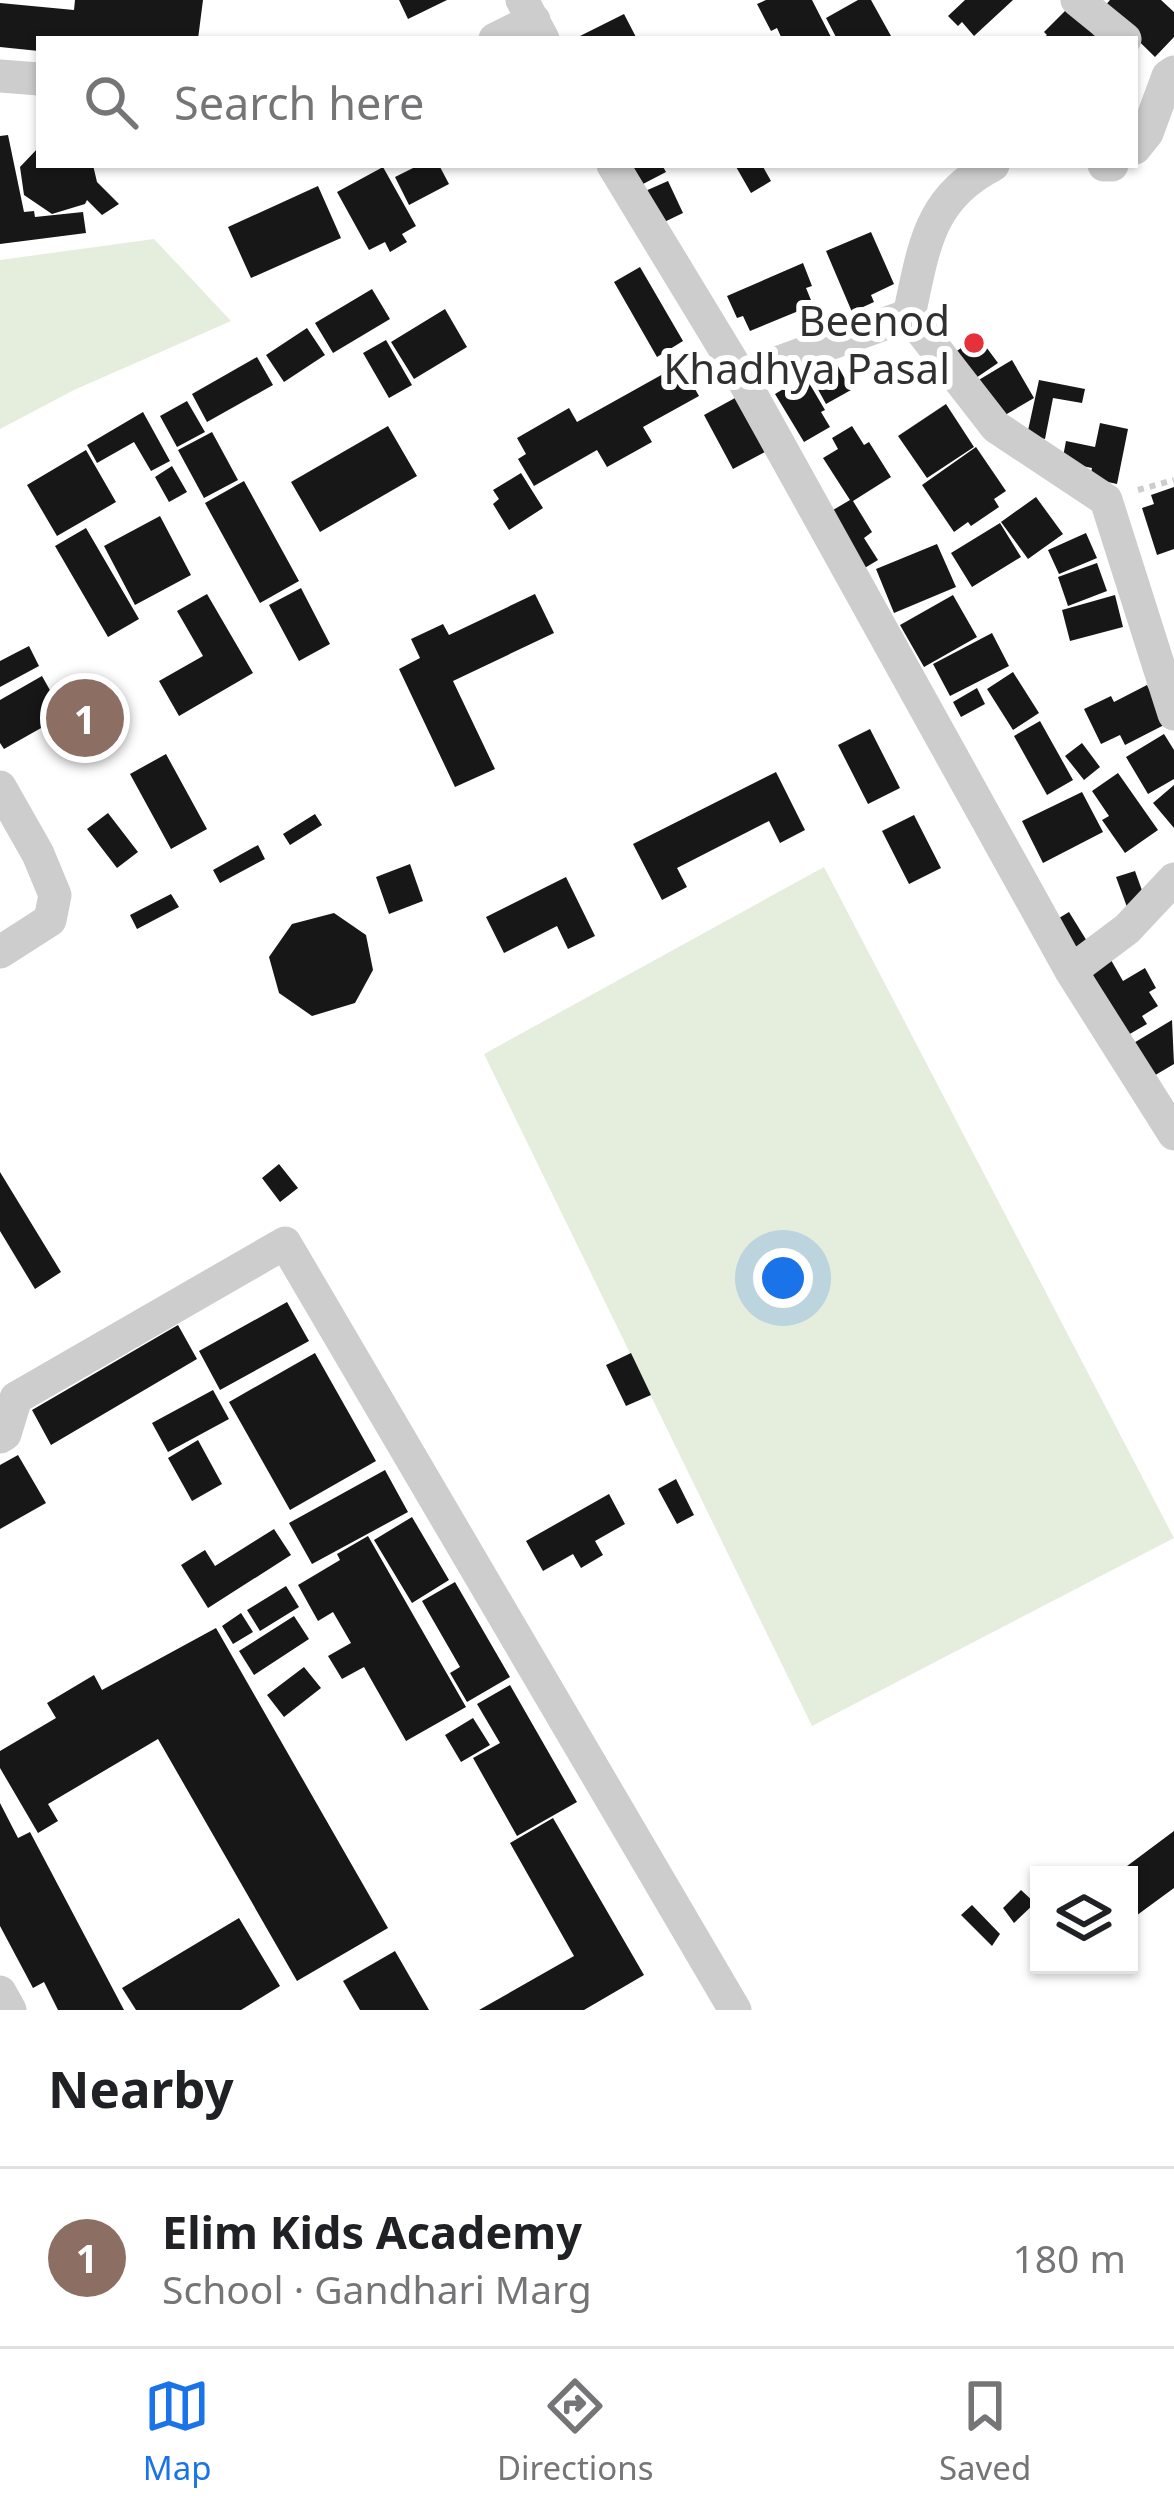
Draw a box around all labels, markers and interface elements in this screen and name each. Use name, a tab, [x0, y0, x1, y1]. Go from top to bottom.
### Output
search box	[36, 36, 1138, 168]
icon: search	[78, 69, 144, 135]
text: Search here	[174, 72, 424, 133]
place label: Beenod Khadhya Pasal	[663, 291, 950, 396]
marker: Beenod Khadhya Pasal	[961, 330, 987, 356]
pin: 1	[46, 673, 124, 763]
your location	[753, 1248, 813, 1308]
map controls	[1030, 1866, 1138, 1974]
button: layers	[1030, 1866, 1138, 1974]
text: Nearby	[48, 2053, 234, 2123]
text: Elim Kids Academy	[162, 2201, 582, 2262]
text: 1	[76, 2231, 98, 2284]
text: 180 m	[1012, 2231, 1126, 2284]
text: School · Gandhari Marg	[162, 2262, 592, 2315]
tab: Map	[143, 2373, 211, 2490]
tab: Directions	[497, 2373, 654, 2490]
tab: Saved	[939, 2373, 1031, 2490]

